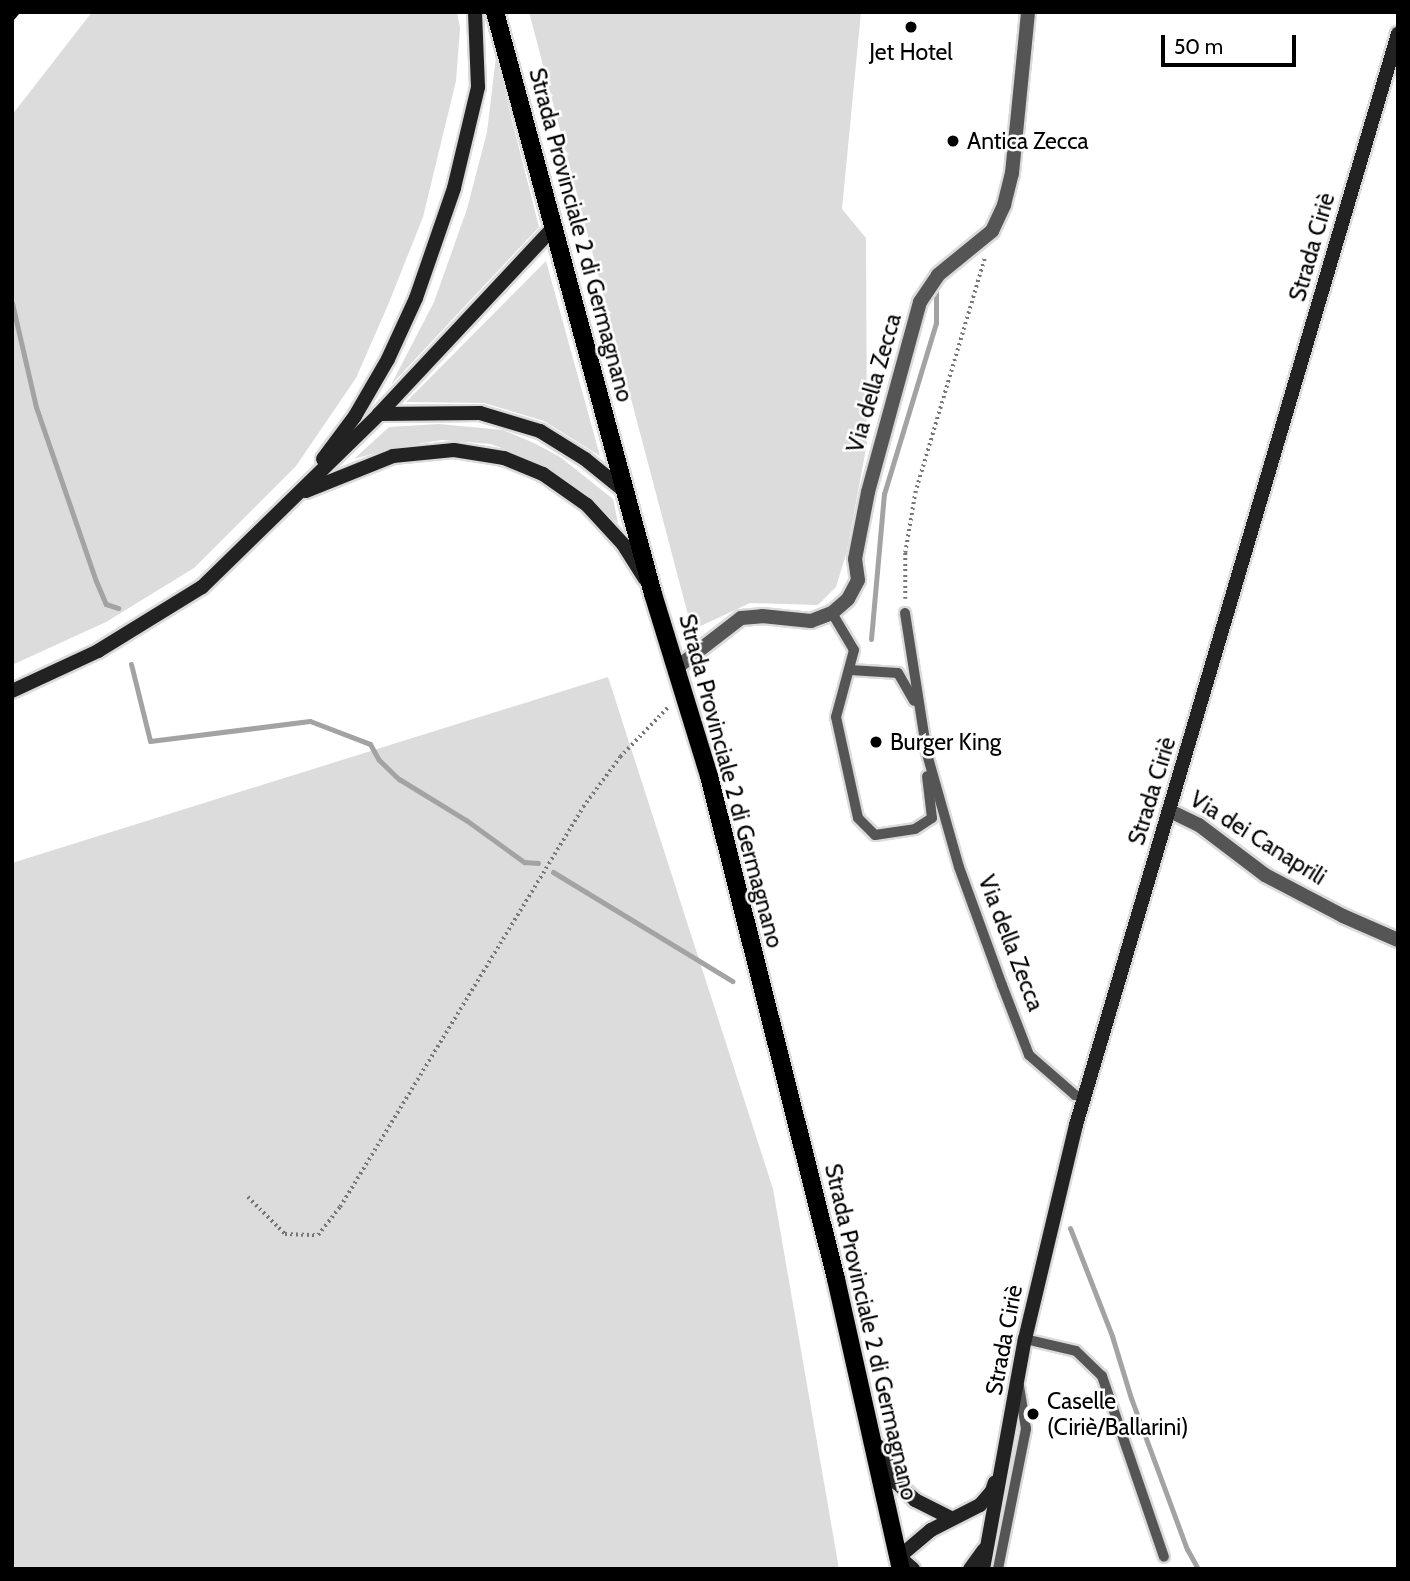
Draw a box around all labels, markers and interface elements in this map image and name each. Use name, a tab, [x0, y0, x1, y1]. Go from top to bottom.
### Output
marker: Jet Hotel	[903, 19, 919, 35]
scale bar	[1165, 21, 1300, 65]
text: 50 m	[1174, 34, 1223, 59]
place label: Jet Hotel	[869, 38, 953, 66]
street label: Strada Provinciale 2 di Germagnano	[523, 65, 639, 405]
place label: Antica Zecca	[967, 127, 1089, 155]
marker: Antica Zecca	[945, 133, 961, 149]
street label: Strada Ciriè	[1283, 190, 1341, 304]
street label: Via della Zecca	[841, 310, 907, 456]
street label: Strada Provinciale 2 di Germagnano	[673, 611, 789, 951]
place label: Burger King	[890, 728, 1001, 756]
marker: Burger King	[868, 734, 884, 750]
street label: Strada Ciriè	[1122, 734, 1182, 848]
street label: Via dei Canaprili	[1185, 785, 1331, 891]
street label: Via della Zecca	[972, 871, 1050, 1015]
street label: Strada Provinciale 2 di Germagnano	[819, 1161, 923, 1503]
street label: Strada Ciriè	[980, 1283, 1028, 1397]
place label: Caselle (Ciriè/Ballarini)	[1047, 1387, 1188, 1441]
marker: Caselle (Ciriè/Ballarini)	[1025, 1406, 1041, 1422]

